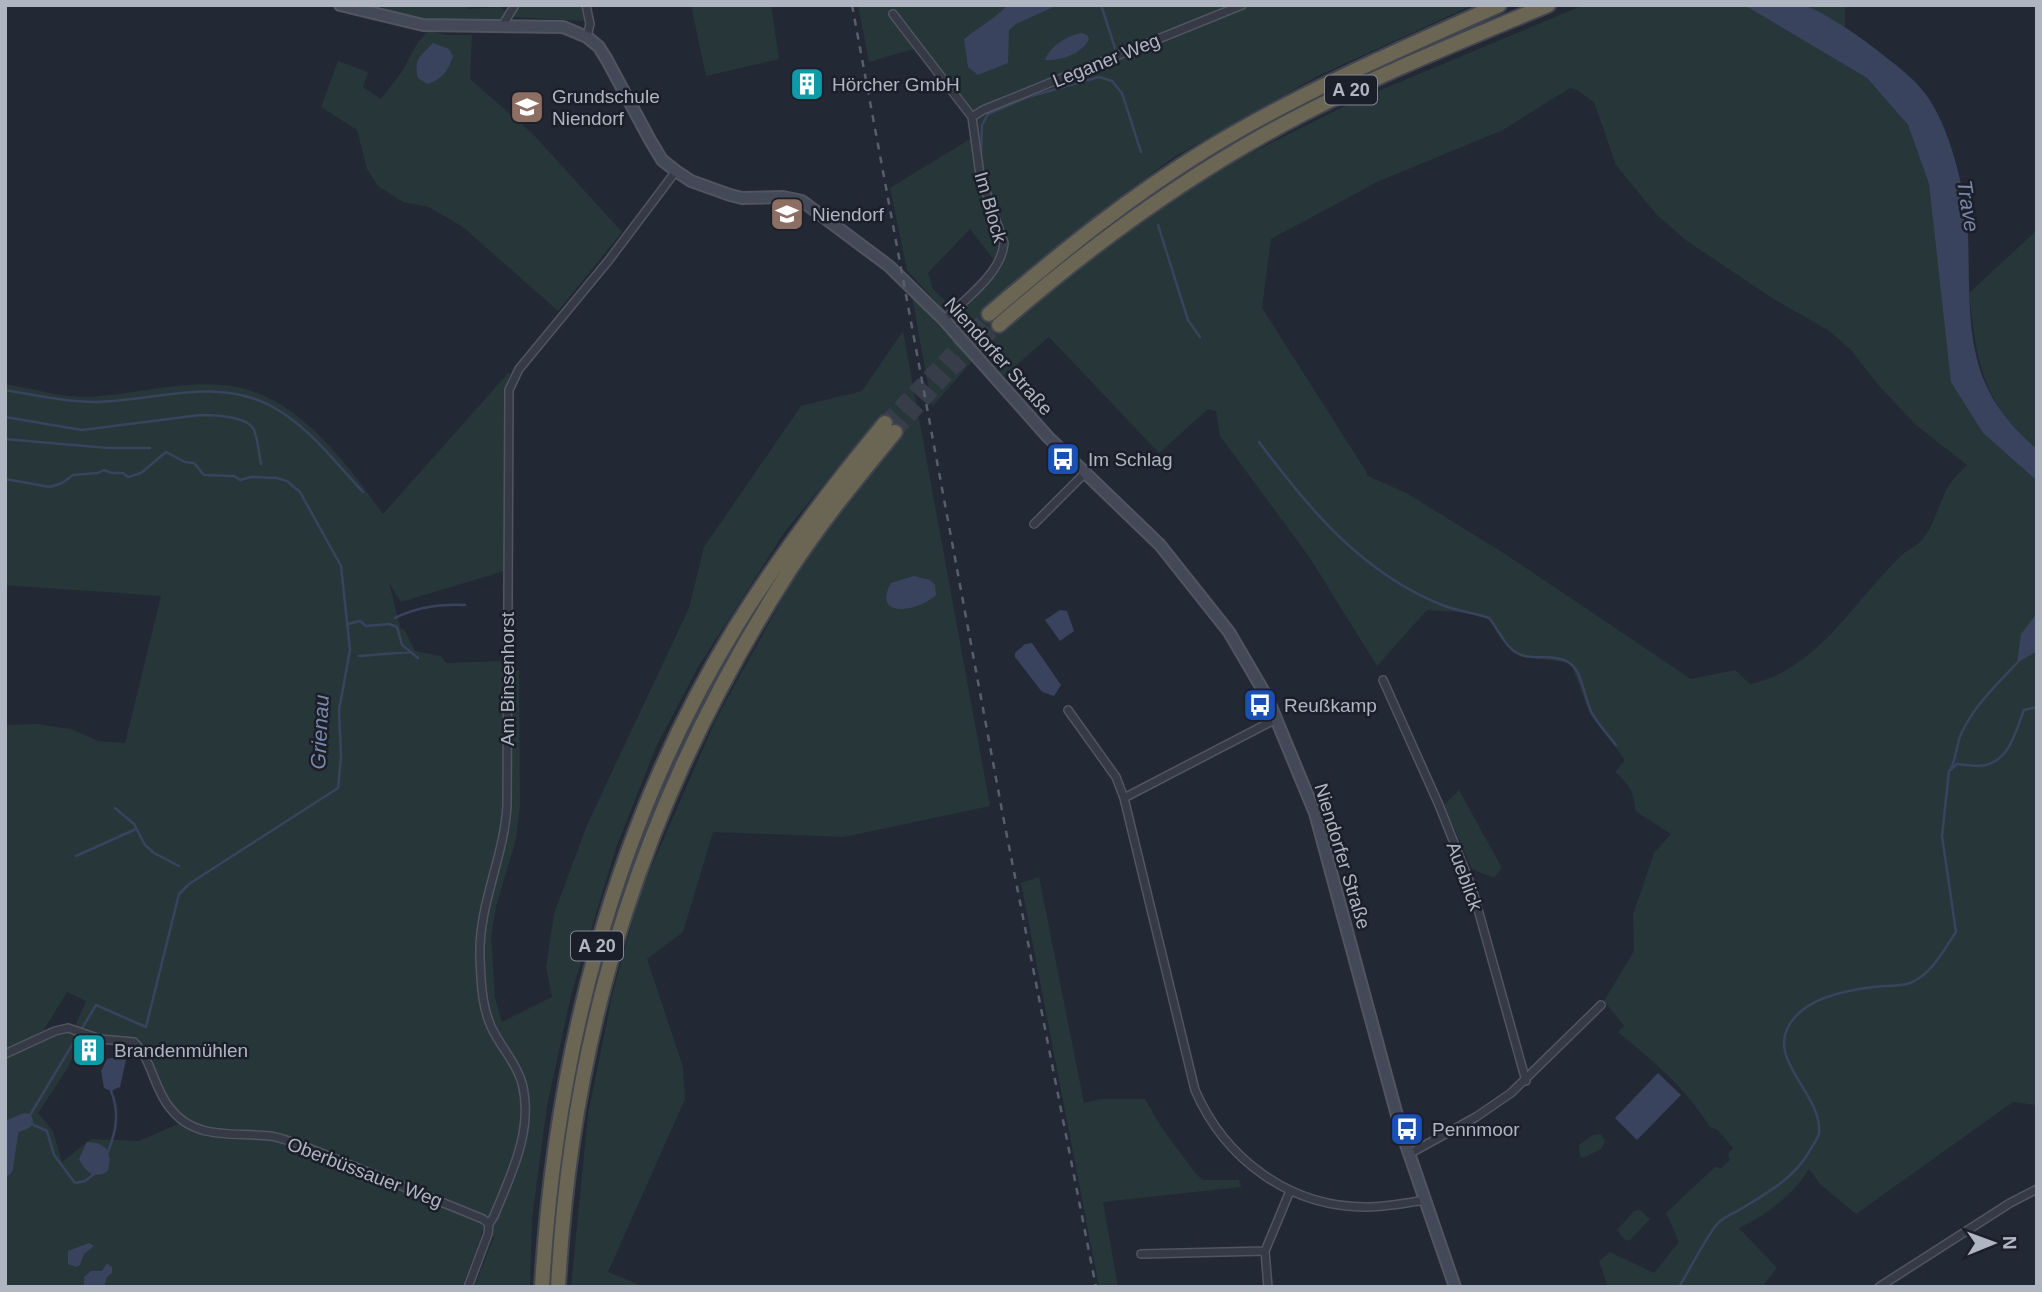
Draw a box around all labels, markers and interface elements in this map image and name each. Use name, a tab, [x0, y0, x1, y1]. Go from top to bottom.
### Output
street label: Leganer Weg	[1050, 29, 1163, 92]
building icon: Hörcher GmbH	[788, 65, 826, 103]
place label: Hörcher GmbH	[832, 74, 960, 95]
road number: A 20	[1325, 76, 1377, 104]
place label: Grundschule Niendorf	[552, 86, 660, 129]
school or university icon: Grundschule Niendorf	[508, 88, 546, 126]
street label: Im Block	[970, 169, 1011, 246]
water label: Trave	[1953, 178, 1984, 233]
school or university icon: Niendorf	[768, 195, 806, 233]
place label: Niendorf	[812, 204, 885, 225]
street label: Niendorfer Straße	[940, 293, 1057, 419]
bus stop icon: Im Schlag	[1044, 440, 1082, 478]
place label: Im Schlag	[1088, 449, 1172, 470]
street label: Am Binsenhorst	[497, 611, 518, 746]
bus stop icon: Reußkamp	[1241, 686, 1279, 724]
water label: Grienau	[306, 694, 333, 770]
place label: Reußkamp	[1284, 695, 1377, 716]
street label: Niendorfer Straße	[1310, 781, 1375, 931]
street label: Aueblick	[1442, 839, 1487, 914]
road number: A 20	[571, 931, 623, 960]
building icon: Brandenmühlen	[70, 1031, 108, 1069]
place label: Brandenmühlen	[114, 1040, 248, 1061]
bus stop icon: Pennmoor	[1388, 1110, 1426, 1148]
place label: Pennmoor	[1432, 1119, 1520, 1140]
street label: Oberbüssauer Weg	[284, 1133, 445, 1212]
north arrow	[1958, 1208, 2028, 1278]
text: N	[1999, 1236, 2020, 1250]

